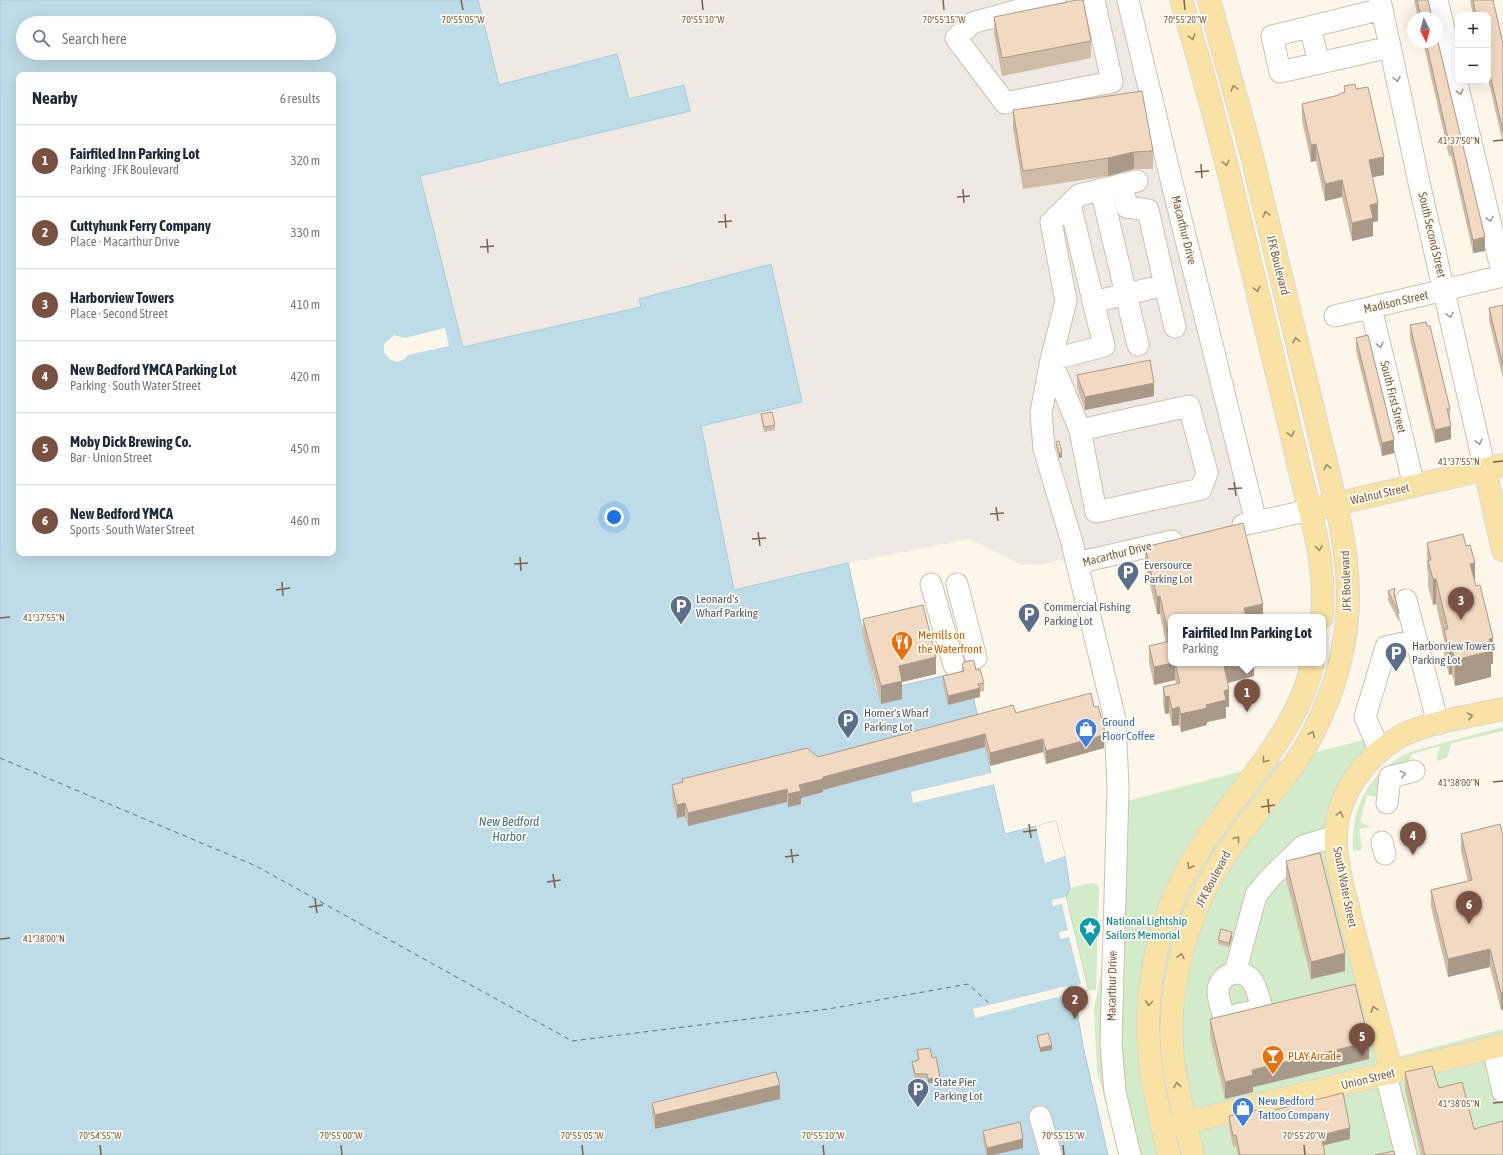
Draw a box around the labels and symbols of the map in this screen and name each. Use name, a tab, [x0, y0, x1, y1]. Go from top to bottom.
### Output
north arrow	[1407, 12, 1443, 48]
text: 70°55'05"W	[441, 14, 485, 25]
text: 70°55'10"W	[681, 14, 725, 25]
text: 70°55'15"W	[922, 14, 966, 25]
text: 70°55'20"W	[1163, 14, 1207, 25]
one-way arrow	[1187, 34, 1196, 41]
one-way arrow	[1393, 76, 1401, 82]
one-way arrow	[1230, 84, 1239, 91]
one-way arrow	[1455, 88, 1464, 95]
text: 41°37'50"N	[1438, 135, 1480, 146]
one-way arrow	[1221, 159, 1230, 166]
street label: South Second Street	[1415, 191, 1449, 280]
street label: Macarthur Drive	[1169, 194, 1199, 266]
one-way arrow	[1262, 211, 1270, 217]
one-way arrow	[1485, 216, 1493, 222]
street label: JFK Boulevard	[1264, 234, 1292, 296]
one-way arrow	[1252, 286, 1260, 292]
street label: Madison Street	[1362, 288, 1430, 316]
one-way arrow	[1446, 312, 1454, 318]
one-way arrow	[1293, 337, 1301, 343]
one-way arrow	[1376, 342, 1384, 349]
street label: South First Street	[1377, 359, 1409, 435]
one-way arrow	[1286, 430, 1295, 437]
one-way arrow	[1474, 439, 1482, 445]
text: 41°37'55"N	[1438, 456, 1480, 467]
one-way arrow	[1323, 463, 1331, 470]
street label: Walnut Street	[1349, 480, 1411, 508]
your location	[604, 507, 624, 527]
street label: Macarthur Drive	[1081, 539, 1153, 569]
one-way arrow	[1315, 545, 1324, 551]
street label: JFK Boulevard	[1338, 550, 1354, 612]
place label: Eversource Parking Lot	[1144, 558, 1193, 586]
parking icon: Eversource Parking Lot	[1115, 559, 1141, 592]
pin: 3	[1448, 587, 1474, 620]
place label: Leonard's Wharf Parking	[696, 592, 759, 620]
parking icon: Leonard's Wharf Parking	[668, 593, 694, 626]
place label: Commercial Fishing Parking Lot	[1044, 600, 1131, 628]
parking icon: Commercial Fishing Parking Lot	[1016, 601, 1042, 634]
text: 41°37'55"N	[23, 612, 65, 623]
place label: Merrills on the Waterfront	[918, 628, 983, 656]
restaurant icon: Merrills on the Waterfront	[889, 629, 915, 662]
place label: Harborview Towers Parking Lot	[1412, 639, 1495, 667]
parking icon: Harborview Towers Parking Lot	[1383, 640, 1409, 673]
pin: 1	[1234, 679, 1260, 712]
place label: Homer's Wharf Parking Lot	[864, 706, 930, 734]
parking icon: Homer's Wharf Parking Lot	[835, 707, 861, 740]
one-way arrow	[1467, 712, 1474, 721]
place label: Ground Floor Coffee	[1102, 715, 1155, 743]
shop icon: Ground Floor Coffee	[1073, 716, 1099, 749]
one-way arrow	[1308, 731, 1315, 738]
one-way arrow	[1262, 756, 1270, 763]
one-way arrow	[1399, 770, 1406, 779]
text: 41°38'00"N	[1438, 777, 1480, 788]
one-way arrow	[1335, 810, 1344, 817]
water label: New Bedford Harbor	[479, 814, 539, 844]
pin: 4	[1400, 822, 1426, 855]
one-way arrow	[1232, 837, 1239, 844]
street label: South Water Street	[1330, 846, 1360, 929]
street label: JFK Boulevard	[1192, 849, 1234, 909]
one-way arrow	[1187, 862, 1194, 869]
pin: 6	[1456, 891, 1482, 924]
place label: National Lightship Sailors Memorial	[1106, 914, 1187, 942]
place icon: National Lightship Sailors Memorial	[1077, 915, 1103, 948]
text: 41°38'00"N	[23, 933, 65, 944]
street label: Macarthur Drive	[1104, 951, 1120, 1021]
one-way arrow	[1177, 953, 1185, 959]
pin: 2	[1062, 986, 1088, 1019]
one-way arrow	[1145, 1000, 1154, 1006]
one-way arrow	[1370, 1005, 1379, 1012]
pin: 5	[1349, 1023, 1375, 1056]
bar icon: PLAY Arcade	[1260, 1043, 1286, 1076]
place label: PLAY Arcade	[1288, 1049, 1341, 1063]
street label: Union Street	[1340, 1065, 1397, 1092]
place label: State Pier Parking Lot	[934, 1075, 983, 1103]
parking icon: State Pier Parking Lot	[905, 1076, 931, 1109]
one-way arrow	[1174, 1082, 1182, 1088]
place label: New Bedford Tattoo Company	[1258, 1094, 1329, 1122]
shop icon: New Bedford Tattoo Company	[1230, 1095, 1256, 1128]
text: 41°38'05"N	[1438, 1098, 1480, 1109]
text: 70°54'55"W	[78, 1130, 122, 1141]
text: 70°55'00"W	[319, 1130, 363, 1141]
text: 70°55'05"W	[560, 1130, 604, 1141]
text: 70°55'10"W	[801, 1130, 845, 1141]
text: 70°55'15"W	[1041, 1130, 1085, 1141]
text: 70°55'20"W	[1282, 1130, 1326, 1141]

